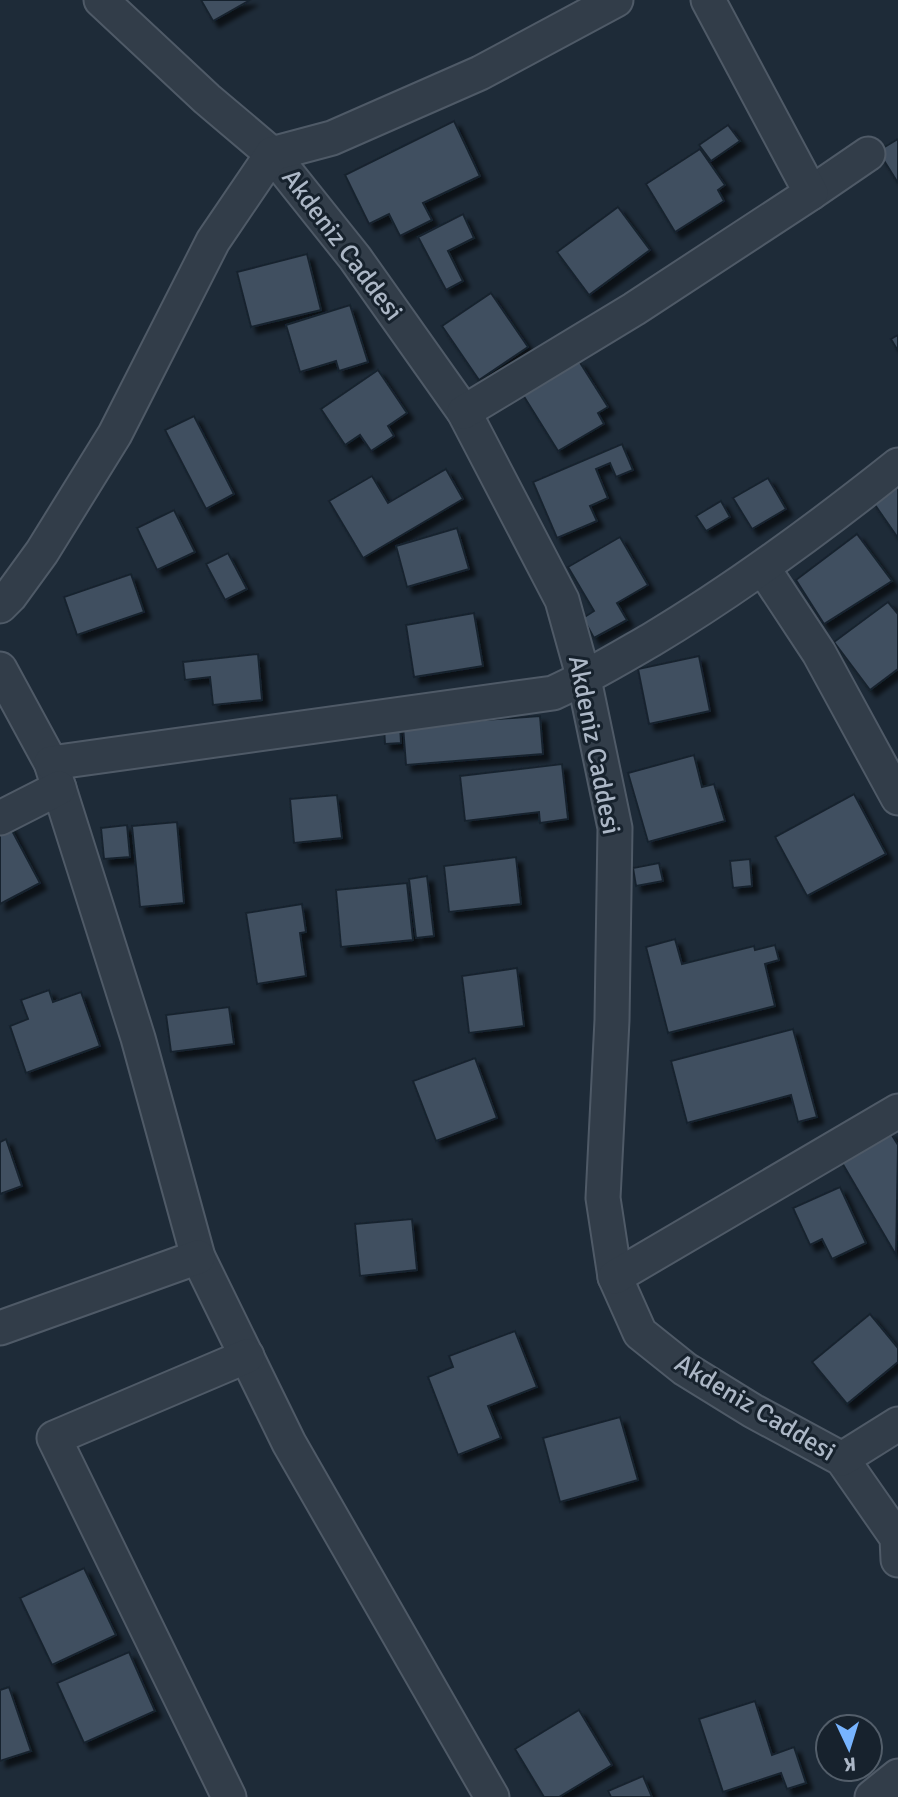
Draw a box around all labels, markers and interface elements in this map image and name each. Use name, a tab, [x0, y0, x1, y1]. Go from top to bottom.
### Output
street label: Akdeniz Caddesi	[275, 163, 409, 327]
street label: Akdeniz Caddesi	[561, 653, 627, 837]
street label: Akdeniz Caddesi	[669, 1348, 841, 1468]
north arrow	[814, 1713, 884, 1783]
text: K	[843, 1752, 857, 1776]

